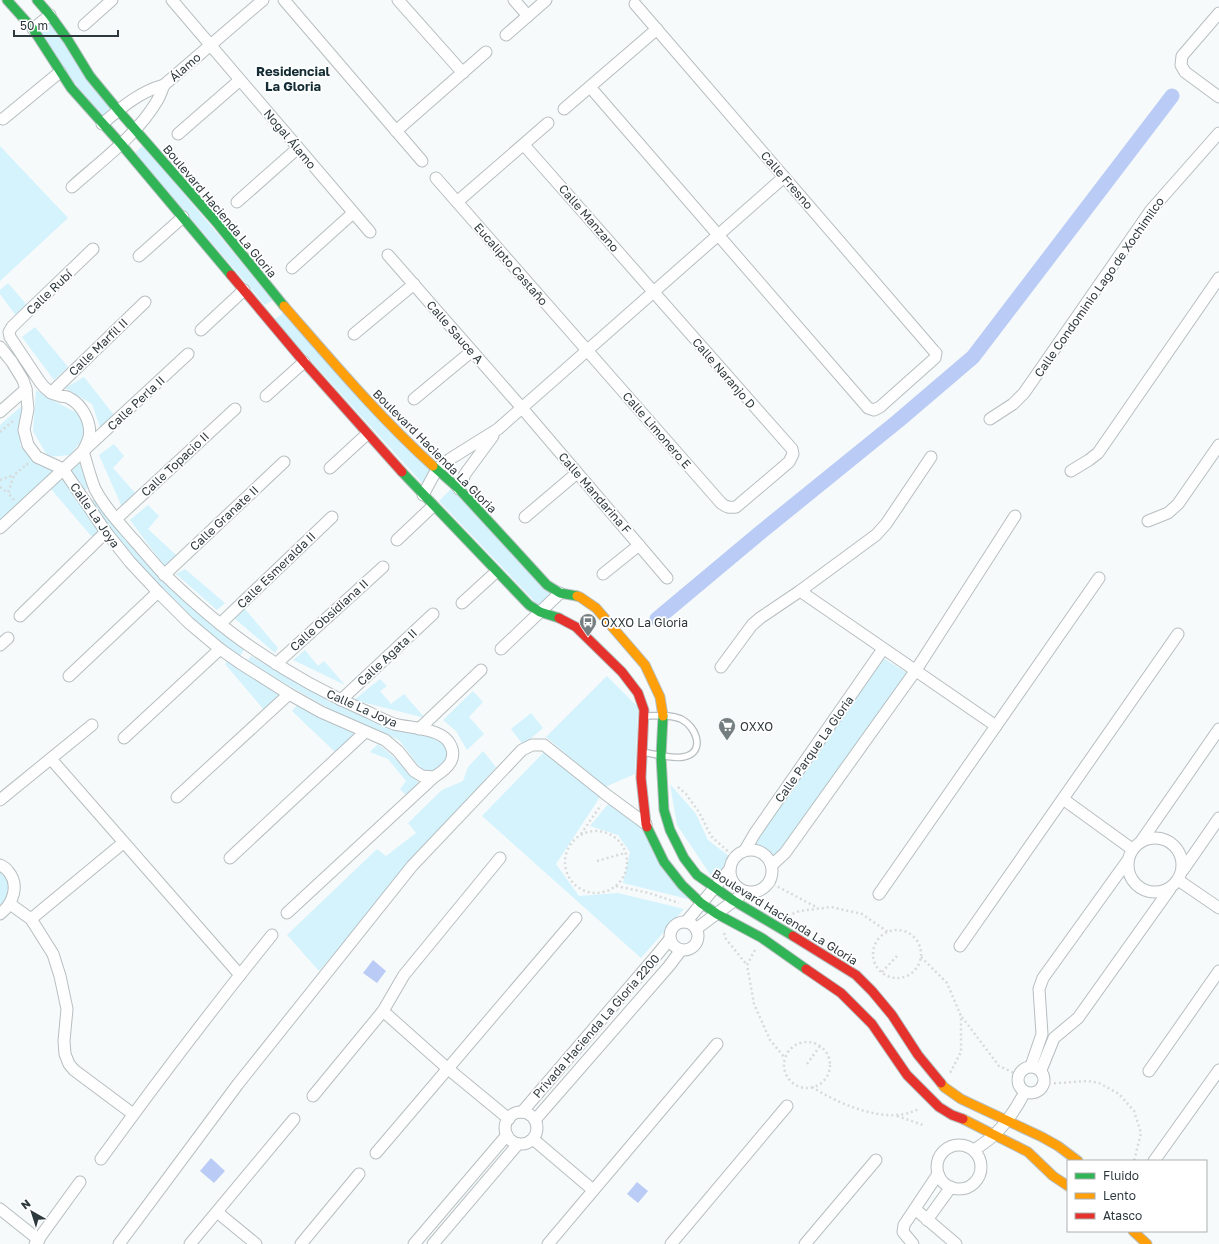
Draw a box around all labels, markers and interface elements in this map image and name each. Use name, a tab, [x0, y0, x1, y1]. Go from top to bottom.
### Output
scale bar	[14, 12, 118, 38]
text: 50 m	[20, 18, 48, 33]
street label: Álamo	[166, 49, 204, 85]
district label: Residencial La Gloria	[256, 63, 331, 94]
street label: Nogal Álamo	[261, 106, 319, 172]
street label: Boulevard Hacienda La Gloria	[160, 141, 280, 281]
street label: Calle Fresno	[758, 148, 816, 212]
street label: Calle Manzano	[556, 181, 622, 255]
street label: Calle Condominio Lago de Xochimilco	[1031, 194, 1167, 380]
street label: Eucalipto Castaño	[471, 220, 551, 308]
street label: Calle Rubí	[23, 266, 76, 318]
street label: Calle Sauce A	[424, 297, 486, 367]
street label: Calle Marfil II	[65, 315, 131, 379]
street label: Calle Naranjo D	[689, 335, 759, 411]
street label: Calle Perla II	[104, 373, 168, 433]
street label: Boulevard Hacienda La Gloria	[370, 386, 500, 516]
street label: Calle Limonero E	[620, 389, 694, 471]
street label: Calle Topacio II	[138, 429, 212, 499]
street label: Calle Mandarina F	[555, 449, 635, 537]
street label: Calle La Joya	[67, 480, 123, 550]
street label: Calle Granate II	[186, 482, 262, 554]
street label: Calle Esmeralda II	[234, 529, 318, 611]
street label: Calle Obsidiana II	[287, 576, 371, 654]
bus stop icon: OXXO La Gloria	[578, 612, 598, 637]
place label: OXXO La Gloria	[601, 615, 688, 630]
street label: Calle Agata II	[354, 625, 420, 689]
street label: Calle La Joya	[324, 686, 400, 730]
street label: Calle Parque La Gloria	[771, 693, 857, 805]
supermarket icon: OXXO	[717, 716, 737, 741]
place label: OXXO	[740, 719, 773, 734]
street label: Boulevard Hacienda La Gloria	[709, 866, 861, 968]
street label: Privada Hacienda La Gloria 2200	[529, 951, 663, 1101]
legend	[1067, 1160, 1207, 1232]
text: Fluido	[1103, 1168, 1139, 1183]
text: Lento	[1103, 1188, 1136, 1203]
north arrow	[12, 1192, 52, 1232]
text: N	[18, 1196, 33, 1212]
text: Atasco	[1103, 1208, 1142, 1223]

